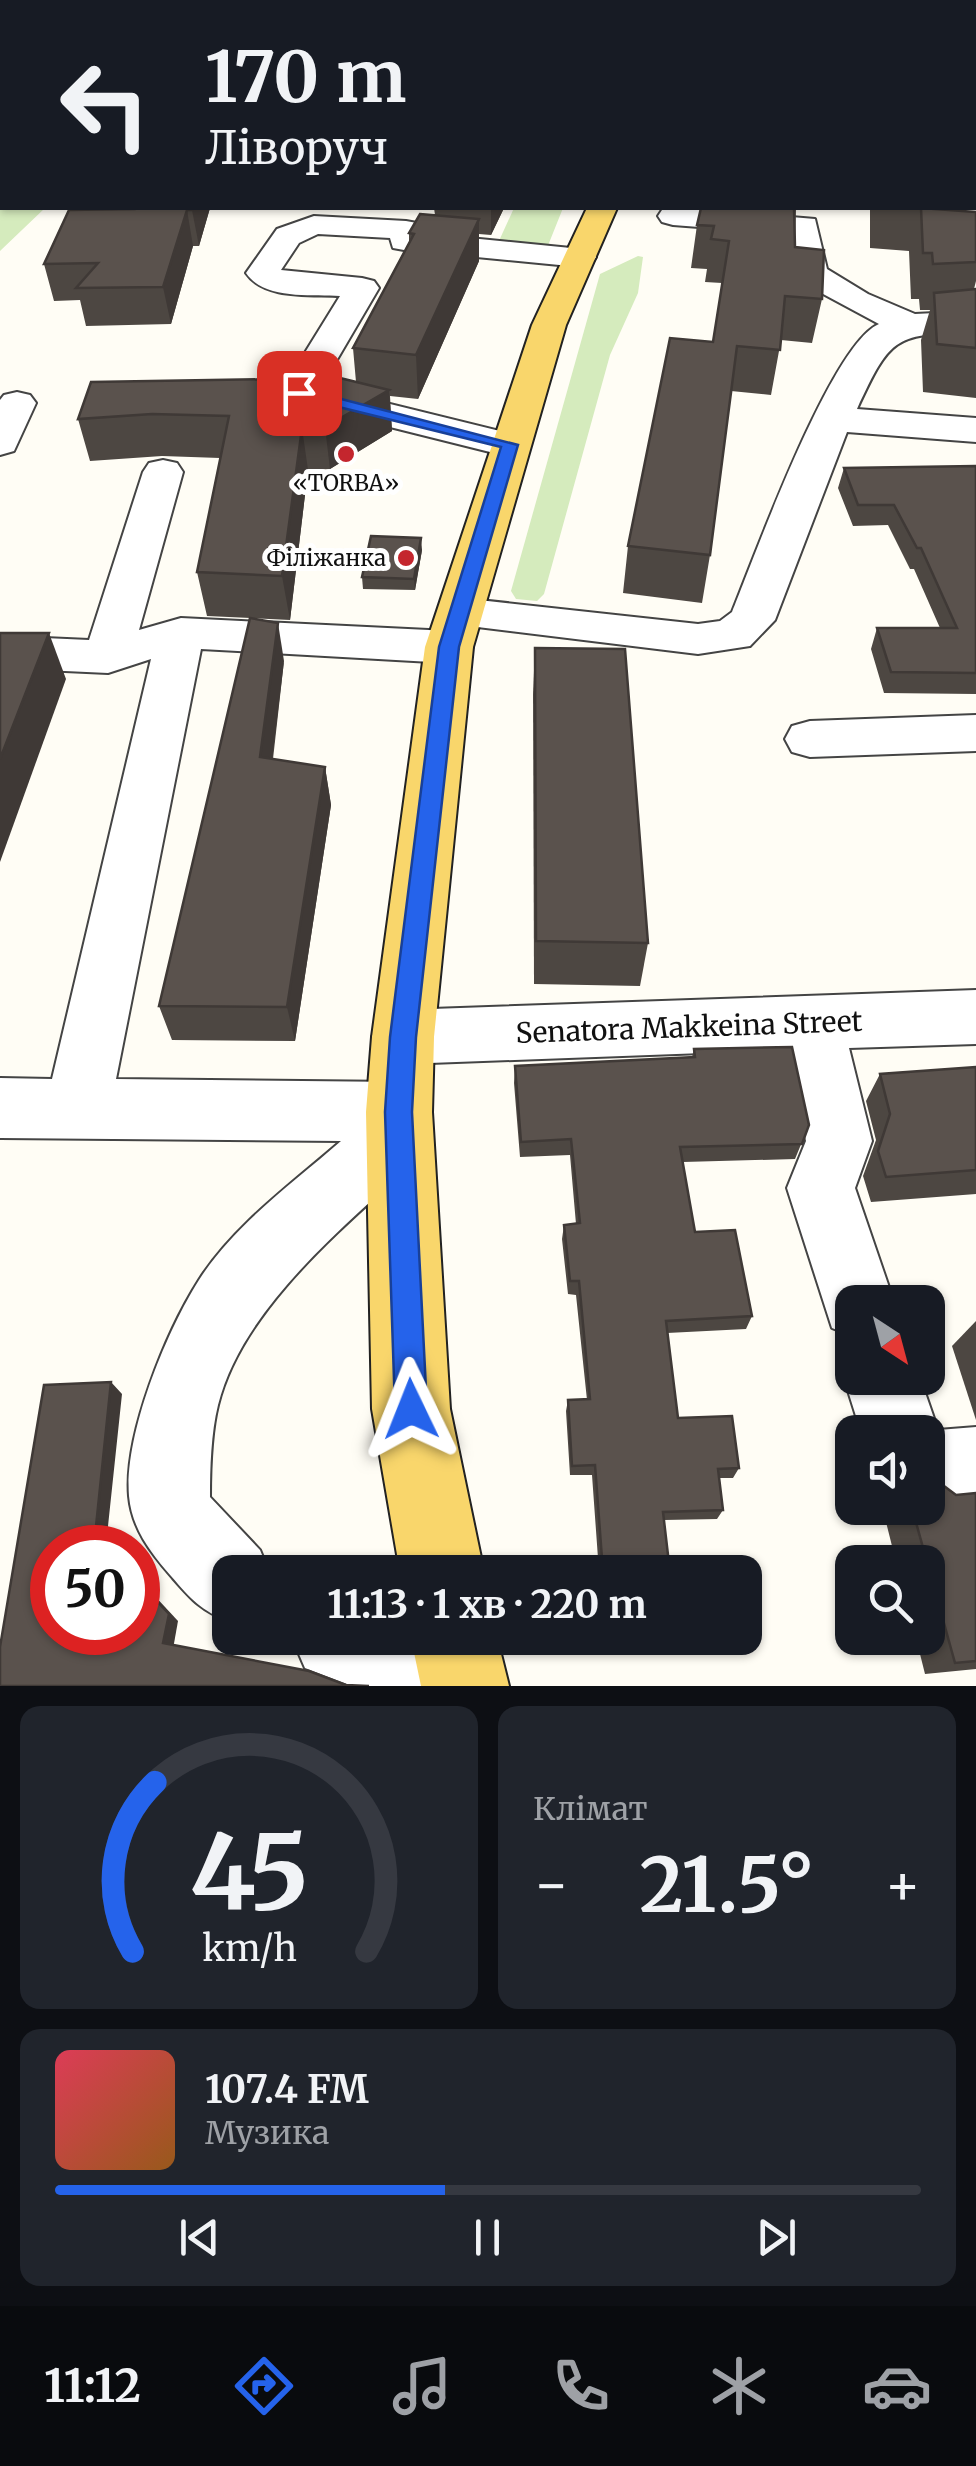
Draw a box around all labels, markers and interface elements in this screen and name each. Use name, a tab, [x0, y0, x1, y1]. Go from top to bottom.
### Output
text: 170 m	[205, 33, 406, 121]
icon: left	[40, 40, 170, 170]
text: Ліворуч	[205, 120, 388, 176]
pin	[257, 351, 342, 436]
icon: arrive	[272, 366, 327, 421]
marker: «TORBA»	[335, 443, 357, 465]
place label: «TORBA»	[293, 469, 399, 497]
place label: Філіжанка	[267, 544, 386, 572]
marker: Філіжанка	[395, 547, 417, 569]
street label: Senatora Makkeina Street	[515, 1003, 863, 1051]
north arrow	[835, 1285, 945, 1395]
map controls	[835, 1285, 945, 1655]
position arrow	[359, 1357, 463, 1461]
button: sound	[835, 1415, 945, 1525]
speed limit sign: 50	[30, 1525, 160, 1655]
button: search	[835, 1545, 945, 1655]
text: 11:13 · 1 хв · 220 m	[327, 1581, 647, 1628]
text: Клімат	[533, 1789, 648, 1829]
text: 45	[189, 1807, 309, 1937]
text: 21.5°	[640, 1838, 814, 1932]
text: −	[533, 1850, 570, 1919]
text: +	[884, 1850, 921, 1919]
text: km/h	[202, 1926, 296, 1971]
text: 107.4 FM	[205, 2066, 369, 2113]
text: Музика	[205, 2113, 329, 2153]
icon: previous	[172, 2210, 227, 2265]
icon: pause	[460, 2210, 515, 2265]
icon: next	[749, 2210, 804, 2265]
icon: directions	[229, 2351, 299, 2421]
icon: music	[387, 2351, 457, 2421]
icon: phone	[546, 2351, 616, 2421]
icon: climate	[704, 2351, 774, 2421]
icon: car	[862, 2351, 932, 2421]
text: 11:12	[44, 2358, 141, 2414]

